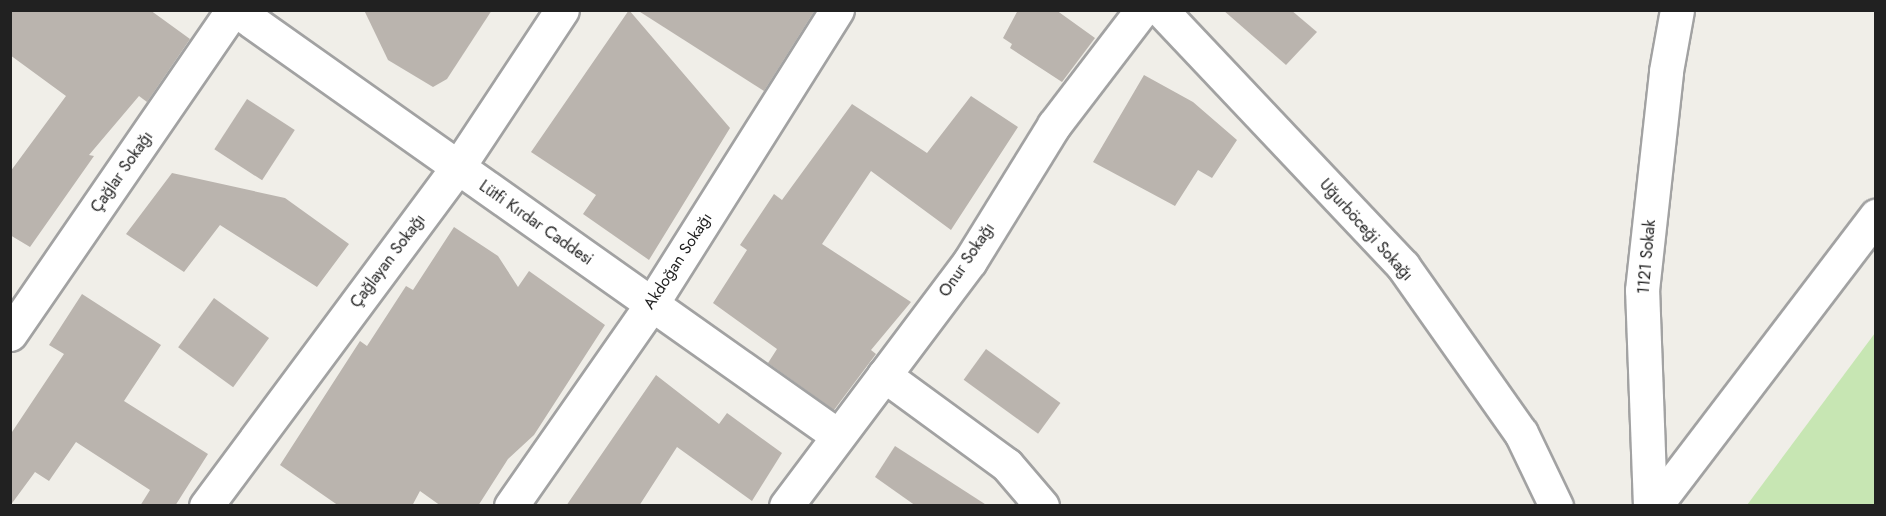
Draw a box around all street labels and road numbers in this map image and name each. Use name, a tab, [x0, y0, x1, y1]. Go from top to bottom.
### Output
street label: Çağlar Sokağı	[87, 128, 157, 216]
street label: Uğurböceği Sokağı	[1315, 175, 1417, 285]
street label: Lütfi Kırdar Caddesi	[475, 177, 597, 269]
street label: Akdoğan Sokağı	[640, 209, 716, 313]
street label: Çağlayan Sokağı	[346, 210, 430, 312]
street label: Onur Sokağı	[935, 219, 999, 301]
street label: 1121 Sokak	[1634, 219, 1660, 295]

